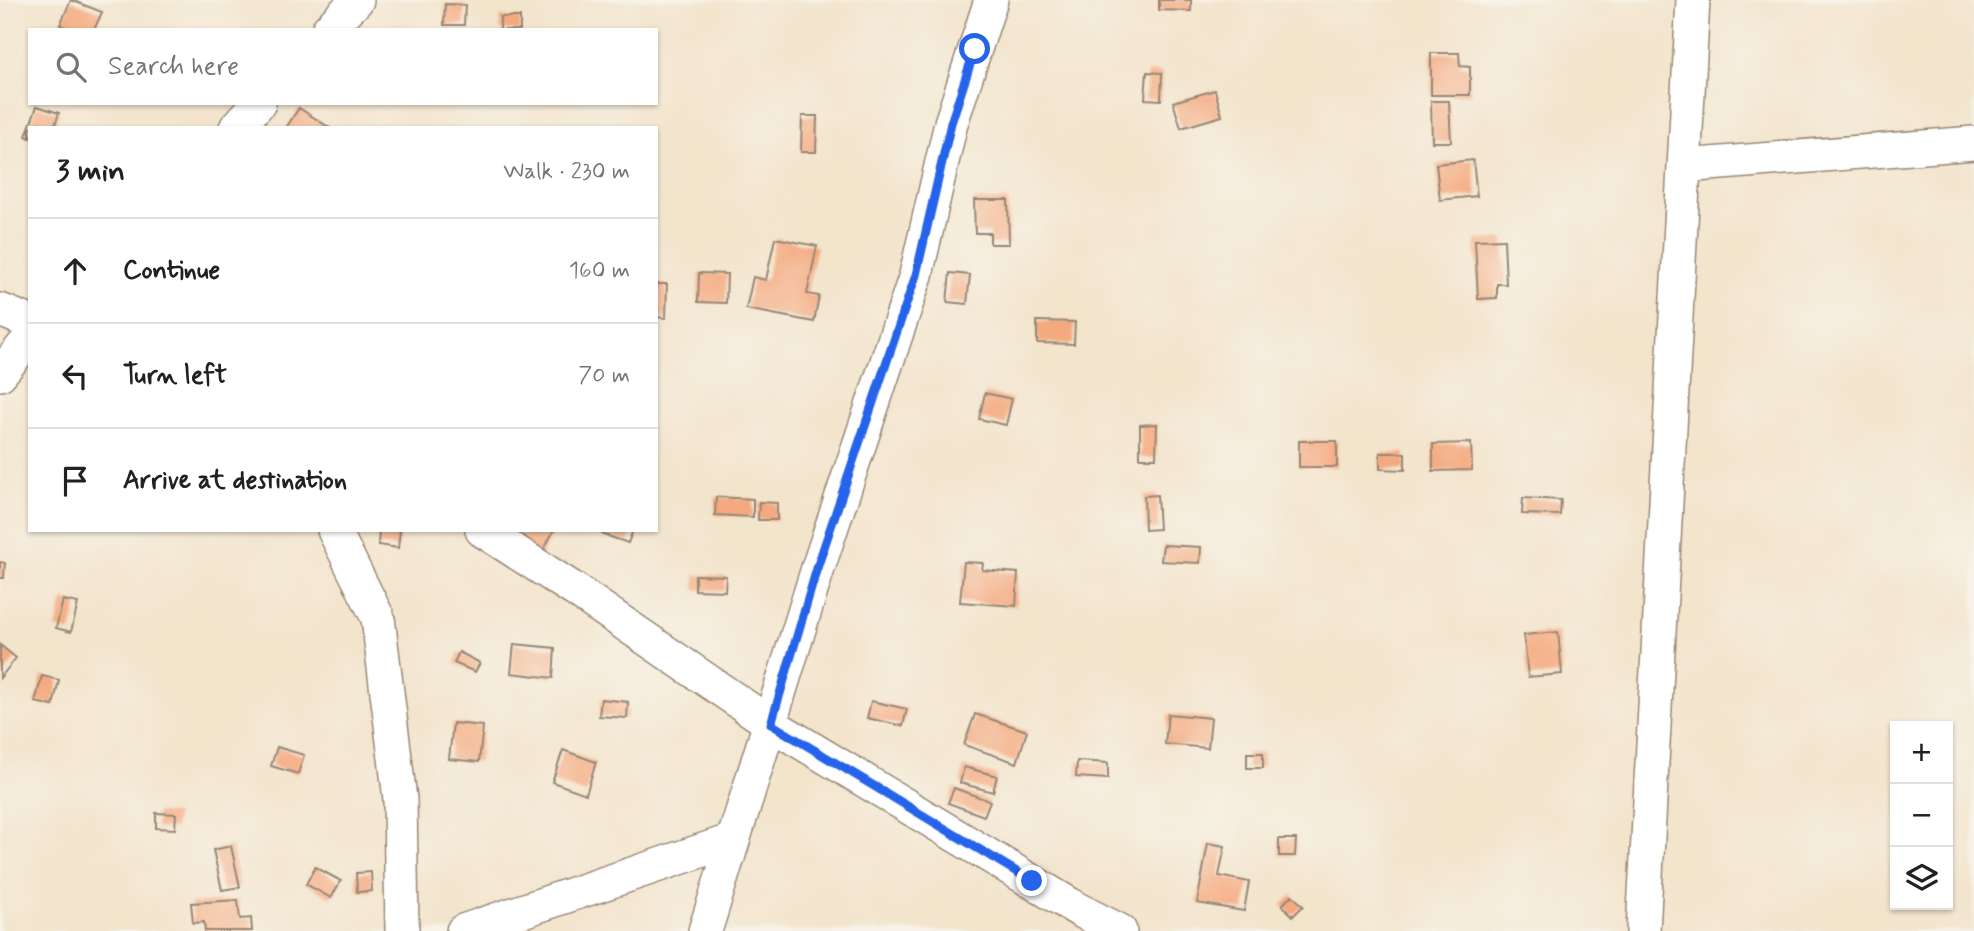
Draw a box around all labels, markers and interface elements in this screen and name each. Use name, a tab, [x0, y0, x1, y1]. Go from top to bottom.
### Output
search box	[28, 28, 658, 105]
route start	[959, 33, 990, 64]
icon: search	[52, 48, 90, 86]
text: Search here	[108, 50, 239, 84]
text: 3 min	[56, 152, 125, 191]
text: Walk · 230 m	[503, 157, 630, 187]
icon: ahead	[56, 252, 94, 290]
text: Continue	[123, 254, 220, 288]
text: 160 m	[569, 256, 630, 286]
icon: left	[56, 357, 94, 395]
text: Turn left	[123, 359, 227, 393]
text: 70 m	[578, 361, 630, 391]
icon: arrive	[56, 462, 94, 500]
text: Arrive at destination	[123, 464, 347, 498]
map controls	[1890, 721, 1953, 910]
button: +	[1890, 721, 1953, 784]
button: −	[1890, 784, 1953, 847]
button: layers	[1890, 847, 1953, 910]
route end	[1016, 865, 1047, 896]

